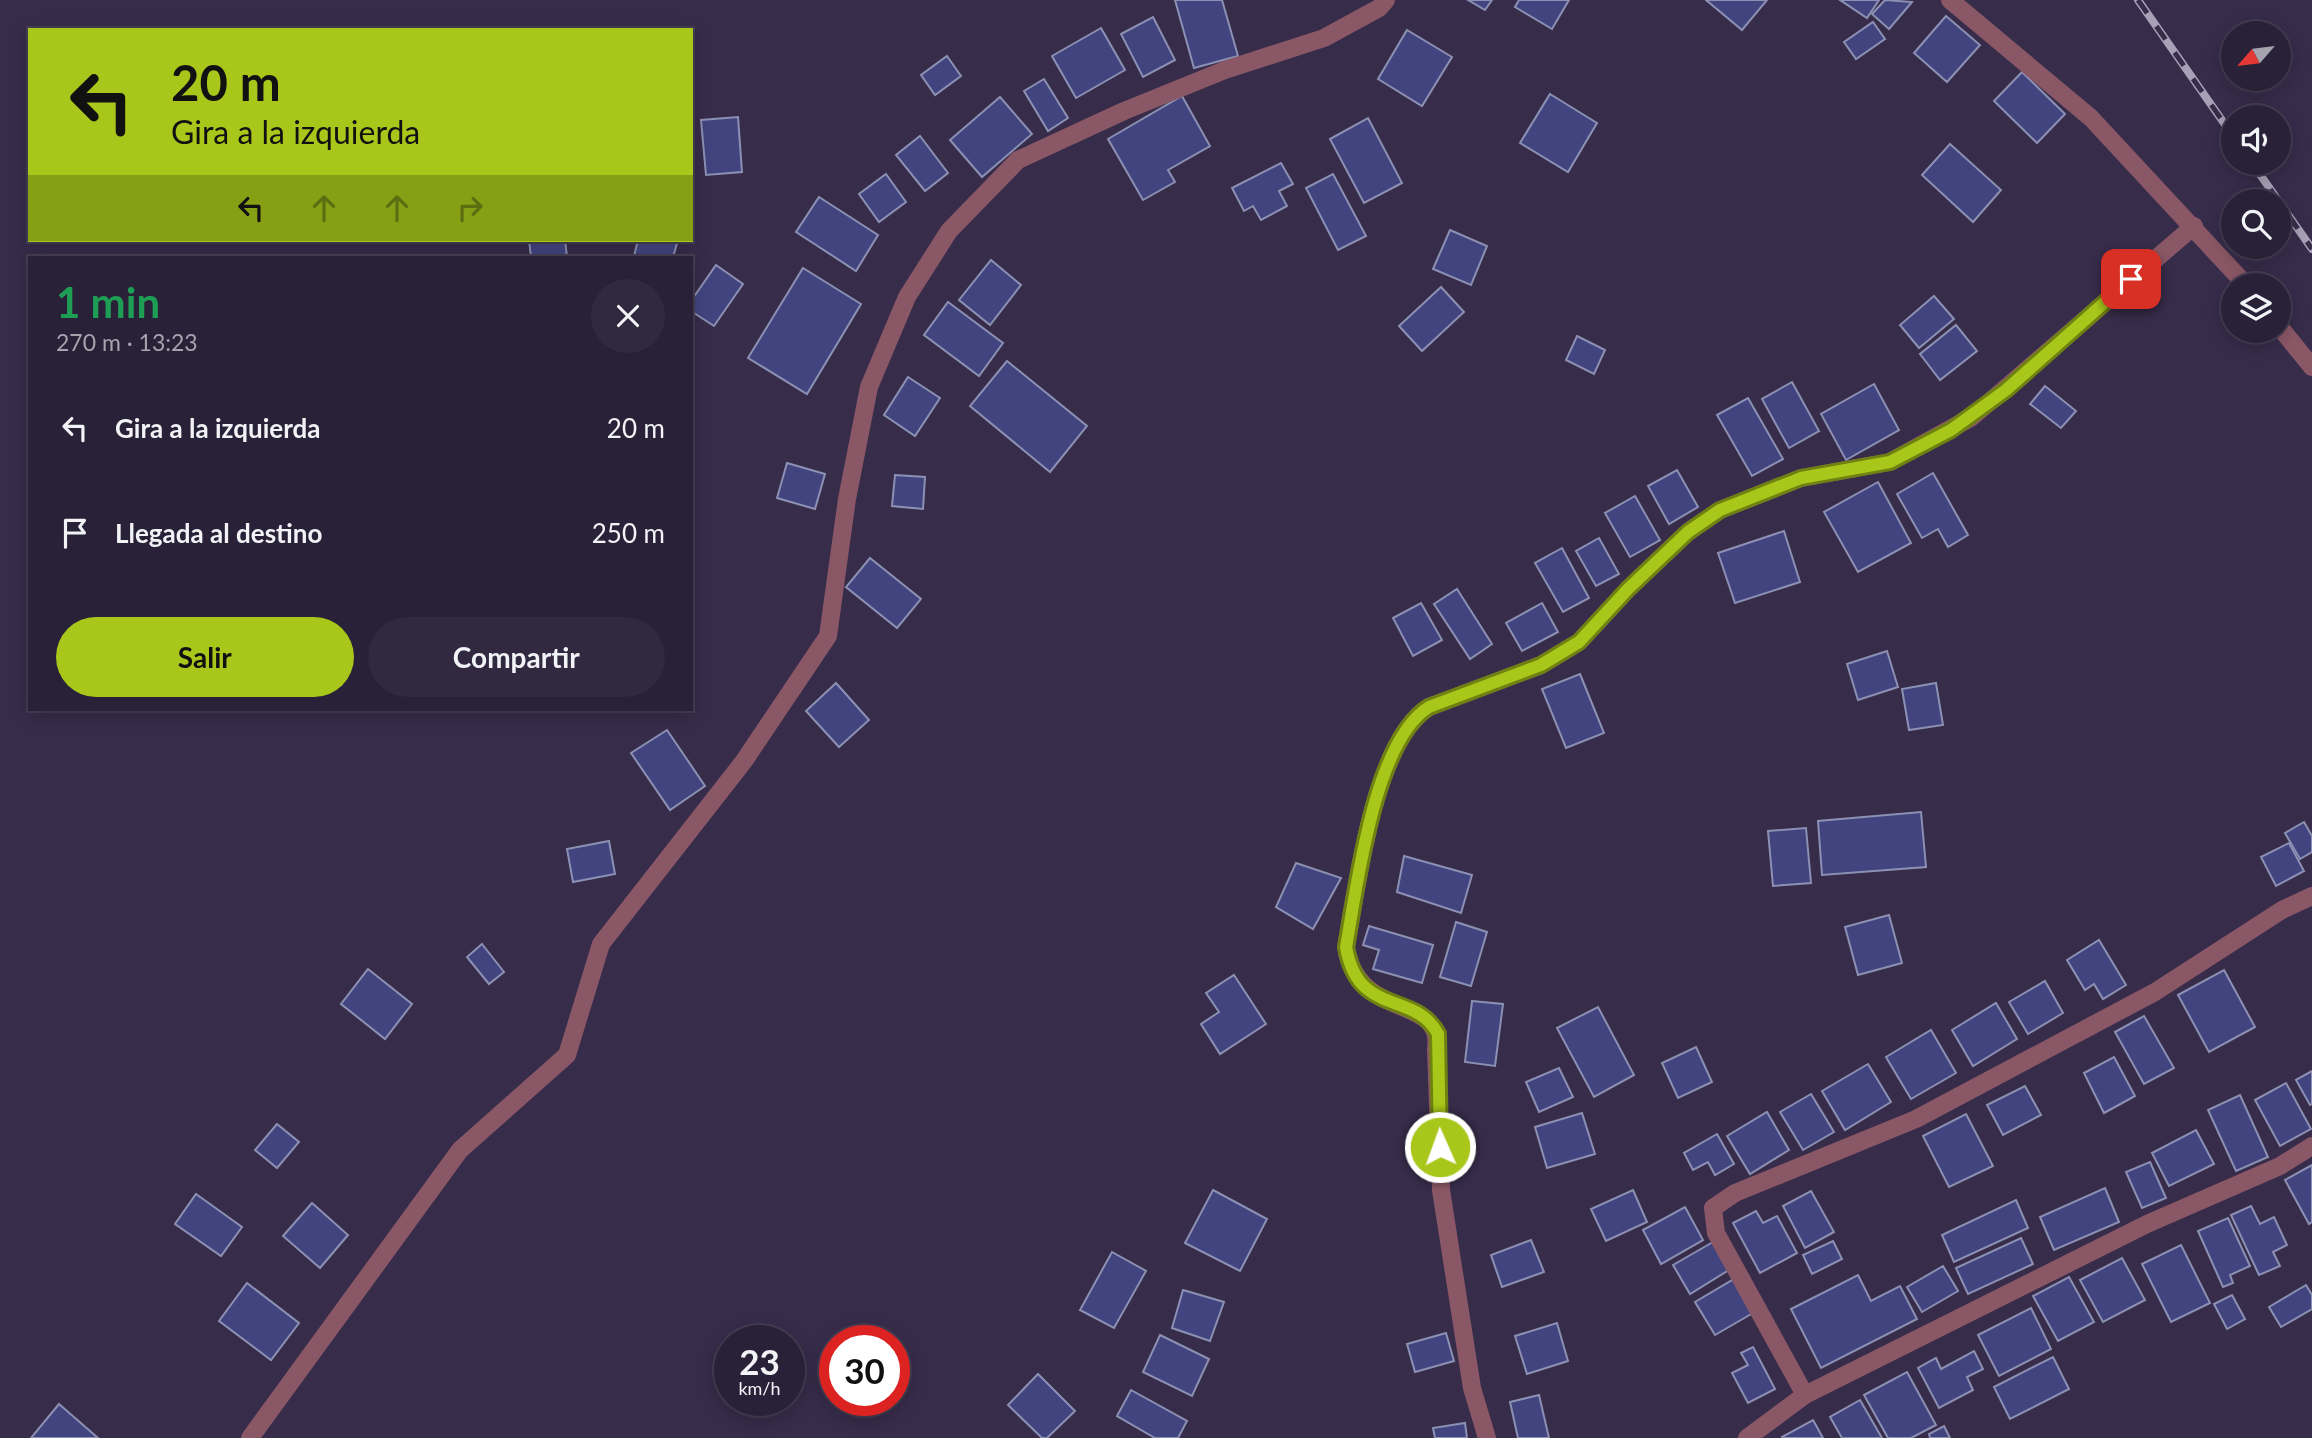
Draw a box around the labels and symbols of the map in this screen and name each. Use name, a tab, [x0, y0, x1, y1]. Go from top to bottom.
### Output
north arrow	[2221, 21, 2291, 91]
pin	[2101, 249, 2161, 309]
position arrow	[1403, 1110, 1477, 1184]
speed limit sign: 30	[819, 1325, 910, 1416]

